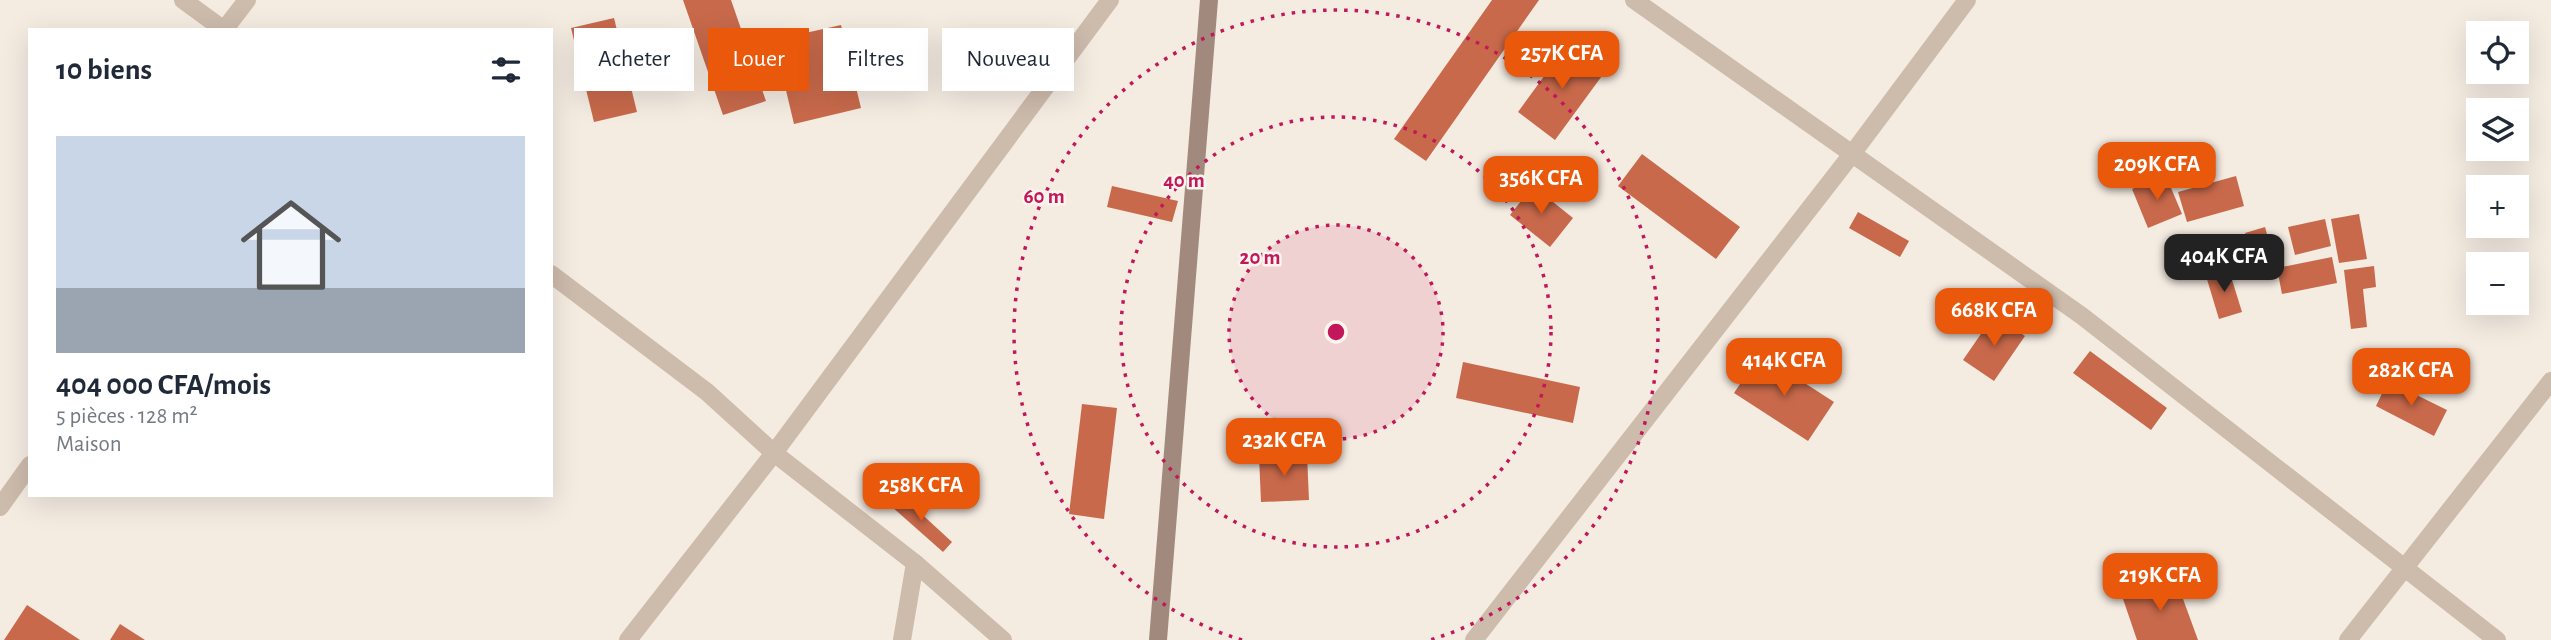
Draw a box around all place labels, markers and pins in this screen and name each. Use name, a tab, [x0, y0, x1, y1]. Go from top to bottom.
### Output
pin: 257K CFA	[1490, 32, 1634, 91]
pin: 209K CFA	[2085, 142, 2229, 202]
pin: 356K CFA	[1469, 156, 1613, 216]
pin: 404K CFA	[2152, 234, 2296, 294]
pin: 668K CFA	[1922, 288, 2066, 348]
centre of rings	[1324, 320, 1348, 344]
pin: 414K CFA	[1712, 338, 1856, 398]
pin: 282K CFA	[2339, 348, 2483, 408]
pin: 232K CFA	[1212, 419, 1356, 478]
pin: 258K CFA	[849, 463, 993, 523]
pin: 219K CFA	[2088, 554, 2232, 613]

